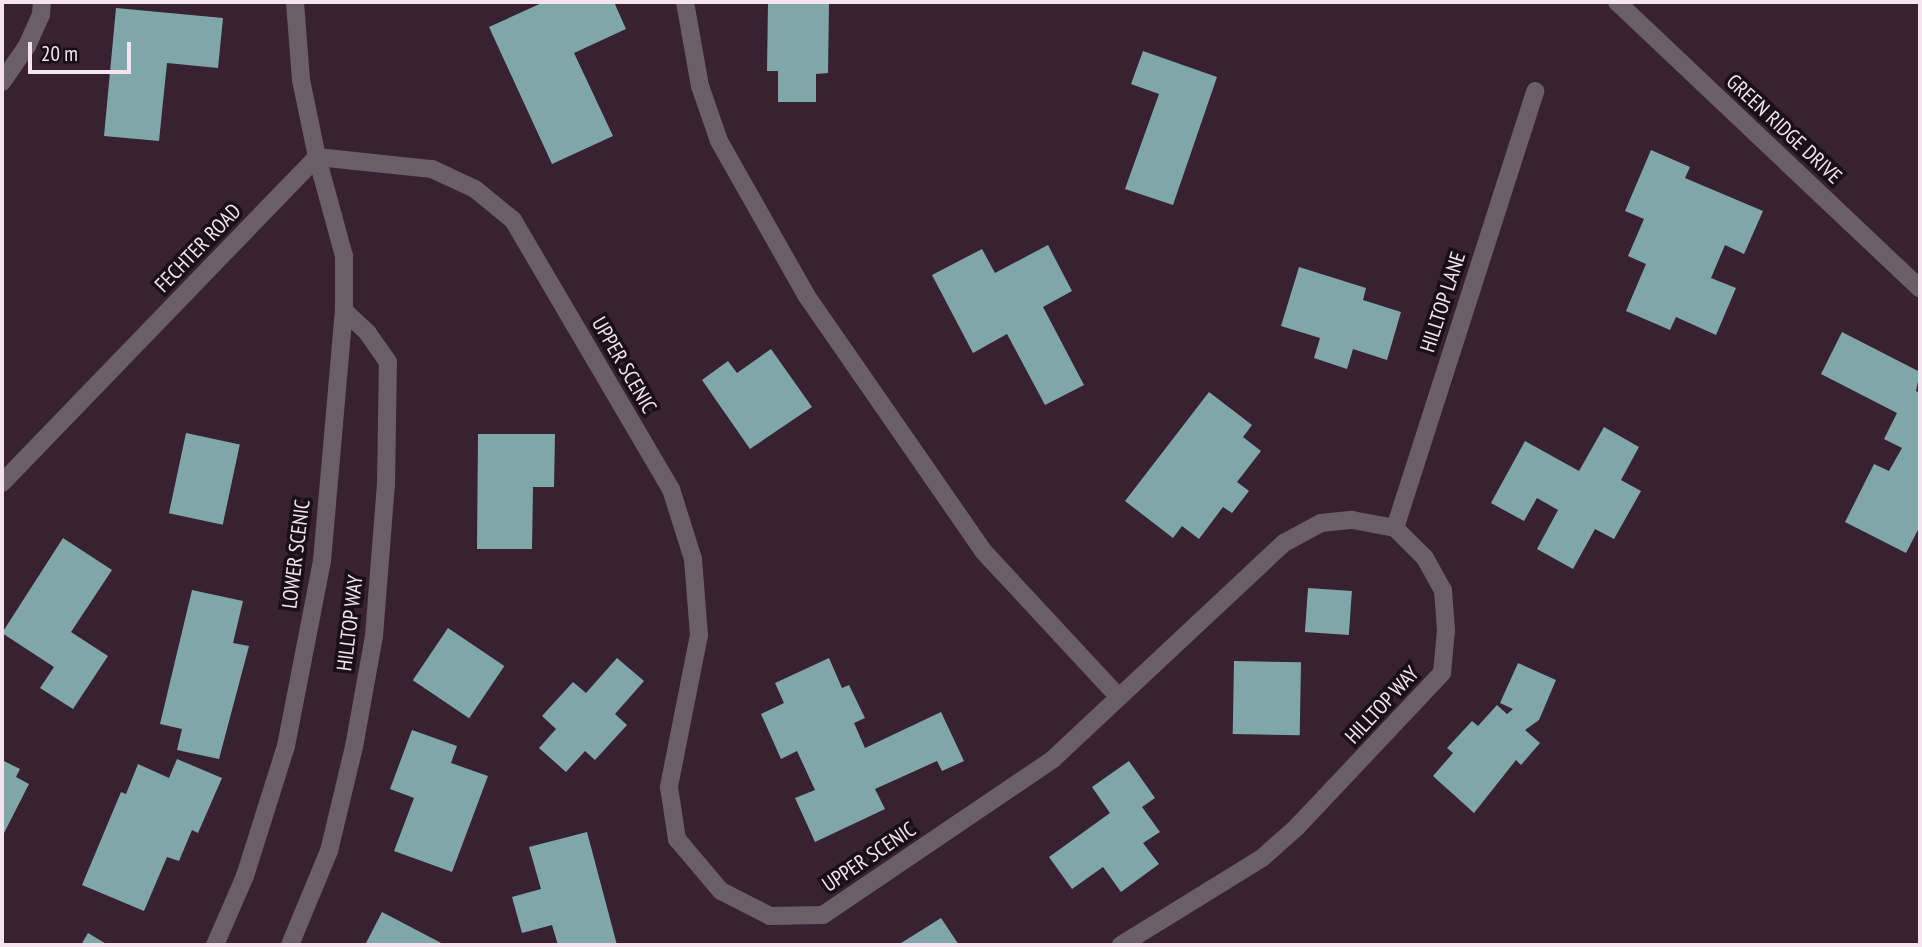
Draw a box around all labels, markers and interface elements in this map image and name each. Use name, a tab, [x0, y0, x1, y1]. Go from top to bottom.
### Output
scale bar	[32, 28, 135, 72]
text: 20 m	[41, 40, 78, 67]
street label: GREEN RIDGE DRIVE	[1721, 69, 1847, 189]
street label: FECHTER ROAD	[150, 199, 246, 297]
street label: HILLTOP LANE	[1415, 248, 1471, 356]
street label: UPPER SCENIC	[586, 312, 662, 418]
street label: LOWER SCENIC	[277, 498, 315, 610]
street label: HILLTOP WAY	[332, 573, 368, 673]
street label: HILLTOP WAY	[1340, 661, 1424, 749]
street label: UPPER SCENIC	[818, 817, 920, 897]

